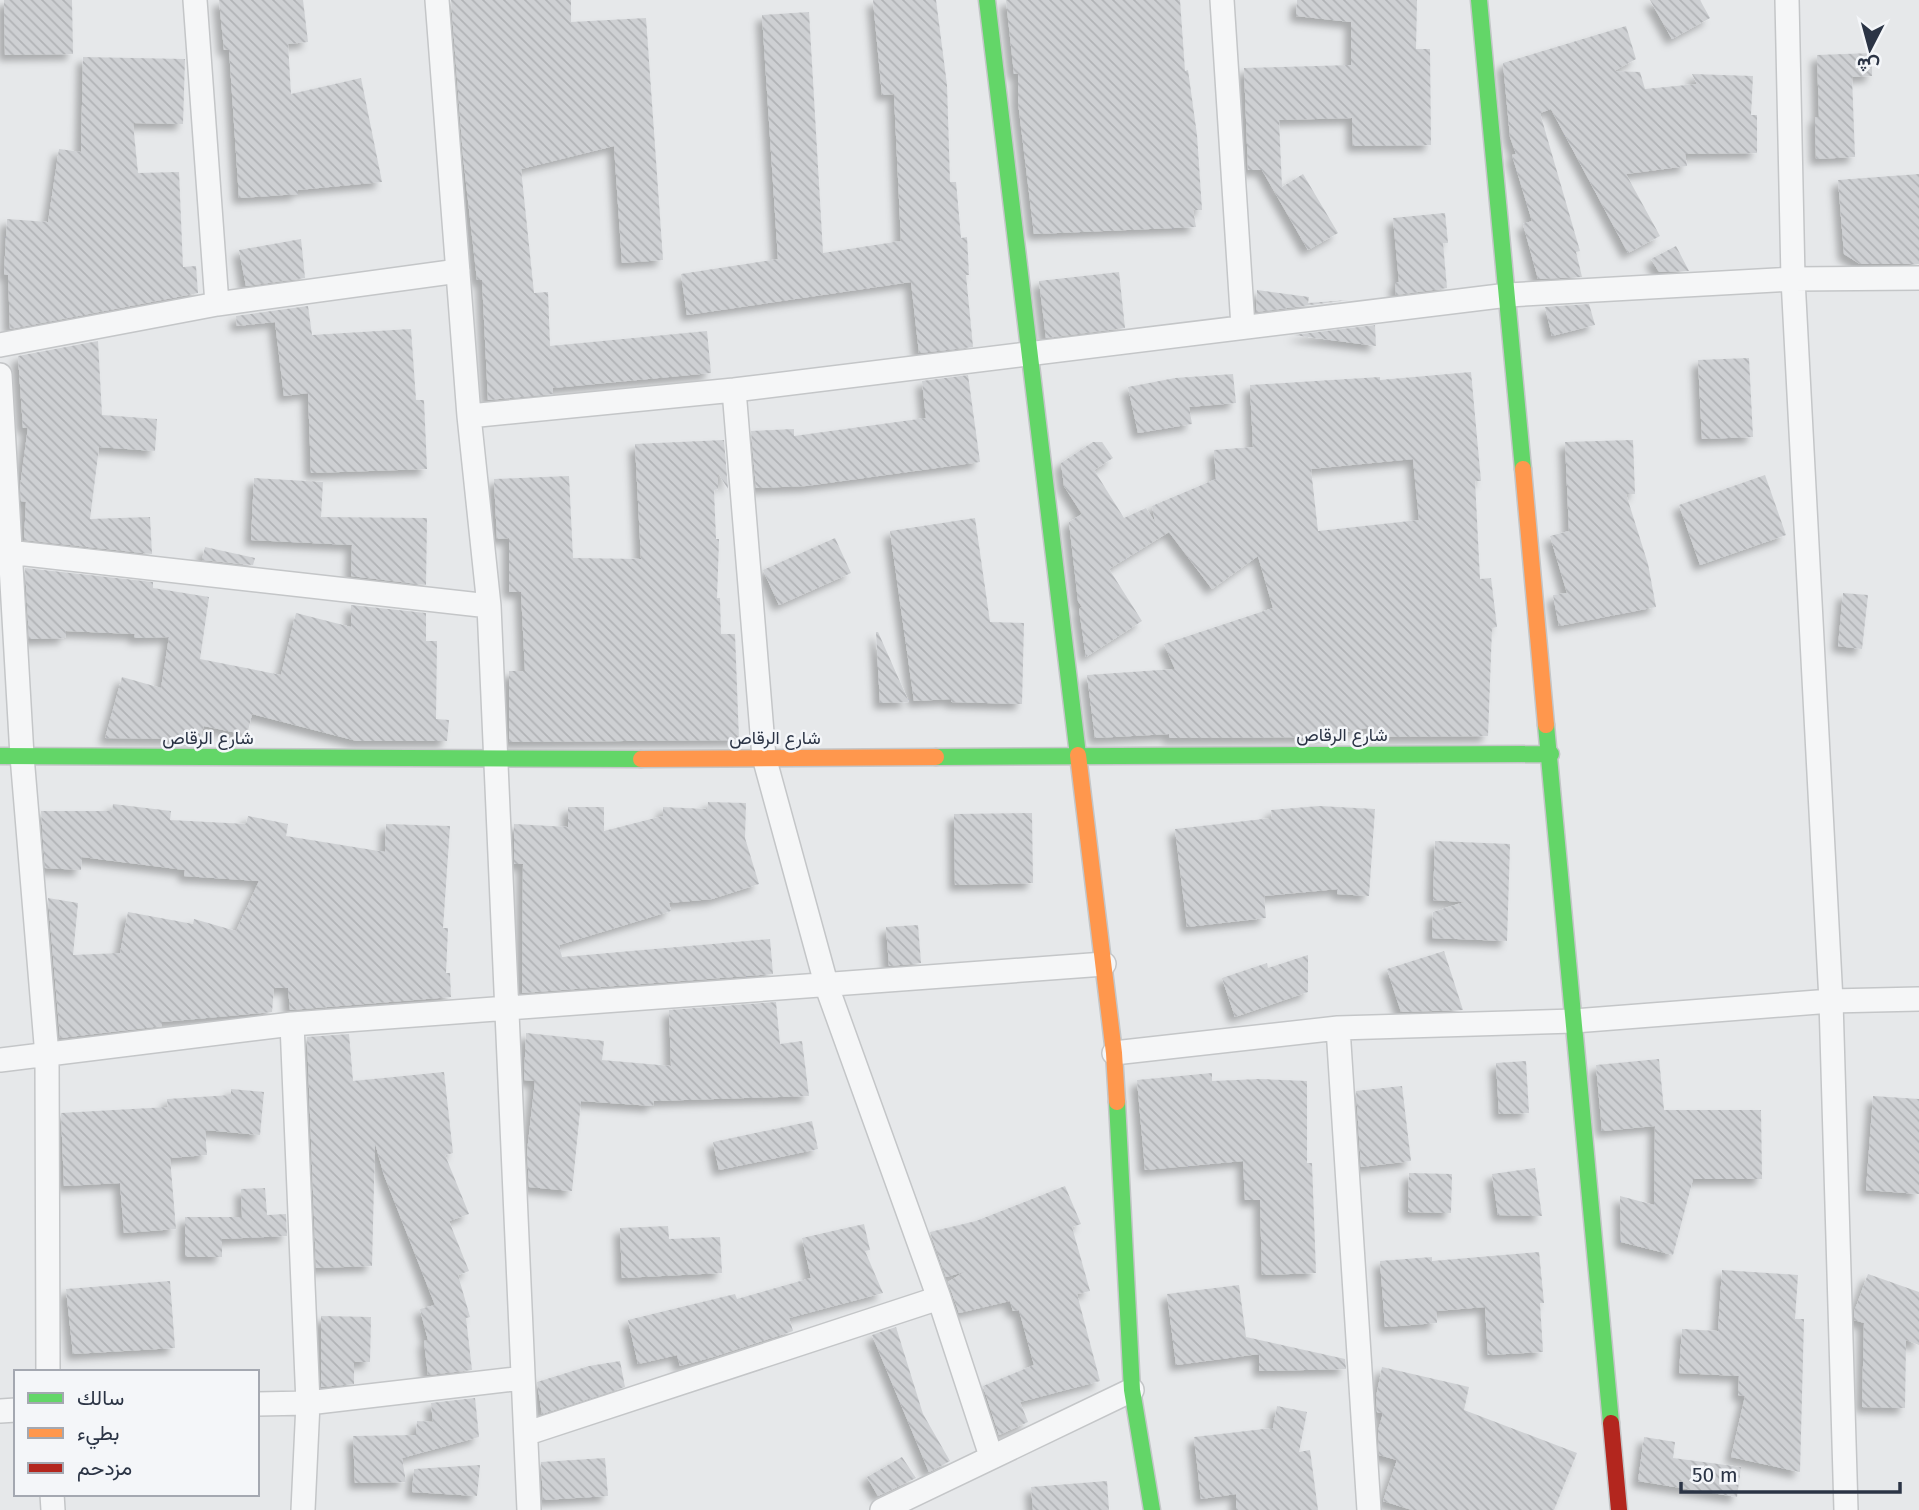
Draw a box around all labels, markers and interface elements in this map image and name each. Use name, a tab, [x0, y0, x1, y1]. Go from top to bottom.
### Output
north arrow	[1835, 14, 1905, 84]
text: ش	[1856, 53, 1881, 78]
street label: شارع الرقاص	[1296, 724, 1388, 747]
street label: شارع الرقاص	[162, 727, 254, 750]
street label: شارع الرقاص	[729, 727, 821, 750]
legend	[14, 1370, 259, 1496]
text: سالك	[77, 1385, 124, 1411]
text: بطيء	[77, 1420, 120, 1450]
scale bar	[1681, 1450, 1900, 1494]
text: مزدحم	[77, 1455, 132, 1482]
text: 50 m	[1692, 1462, 1738, 1488]

